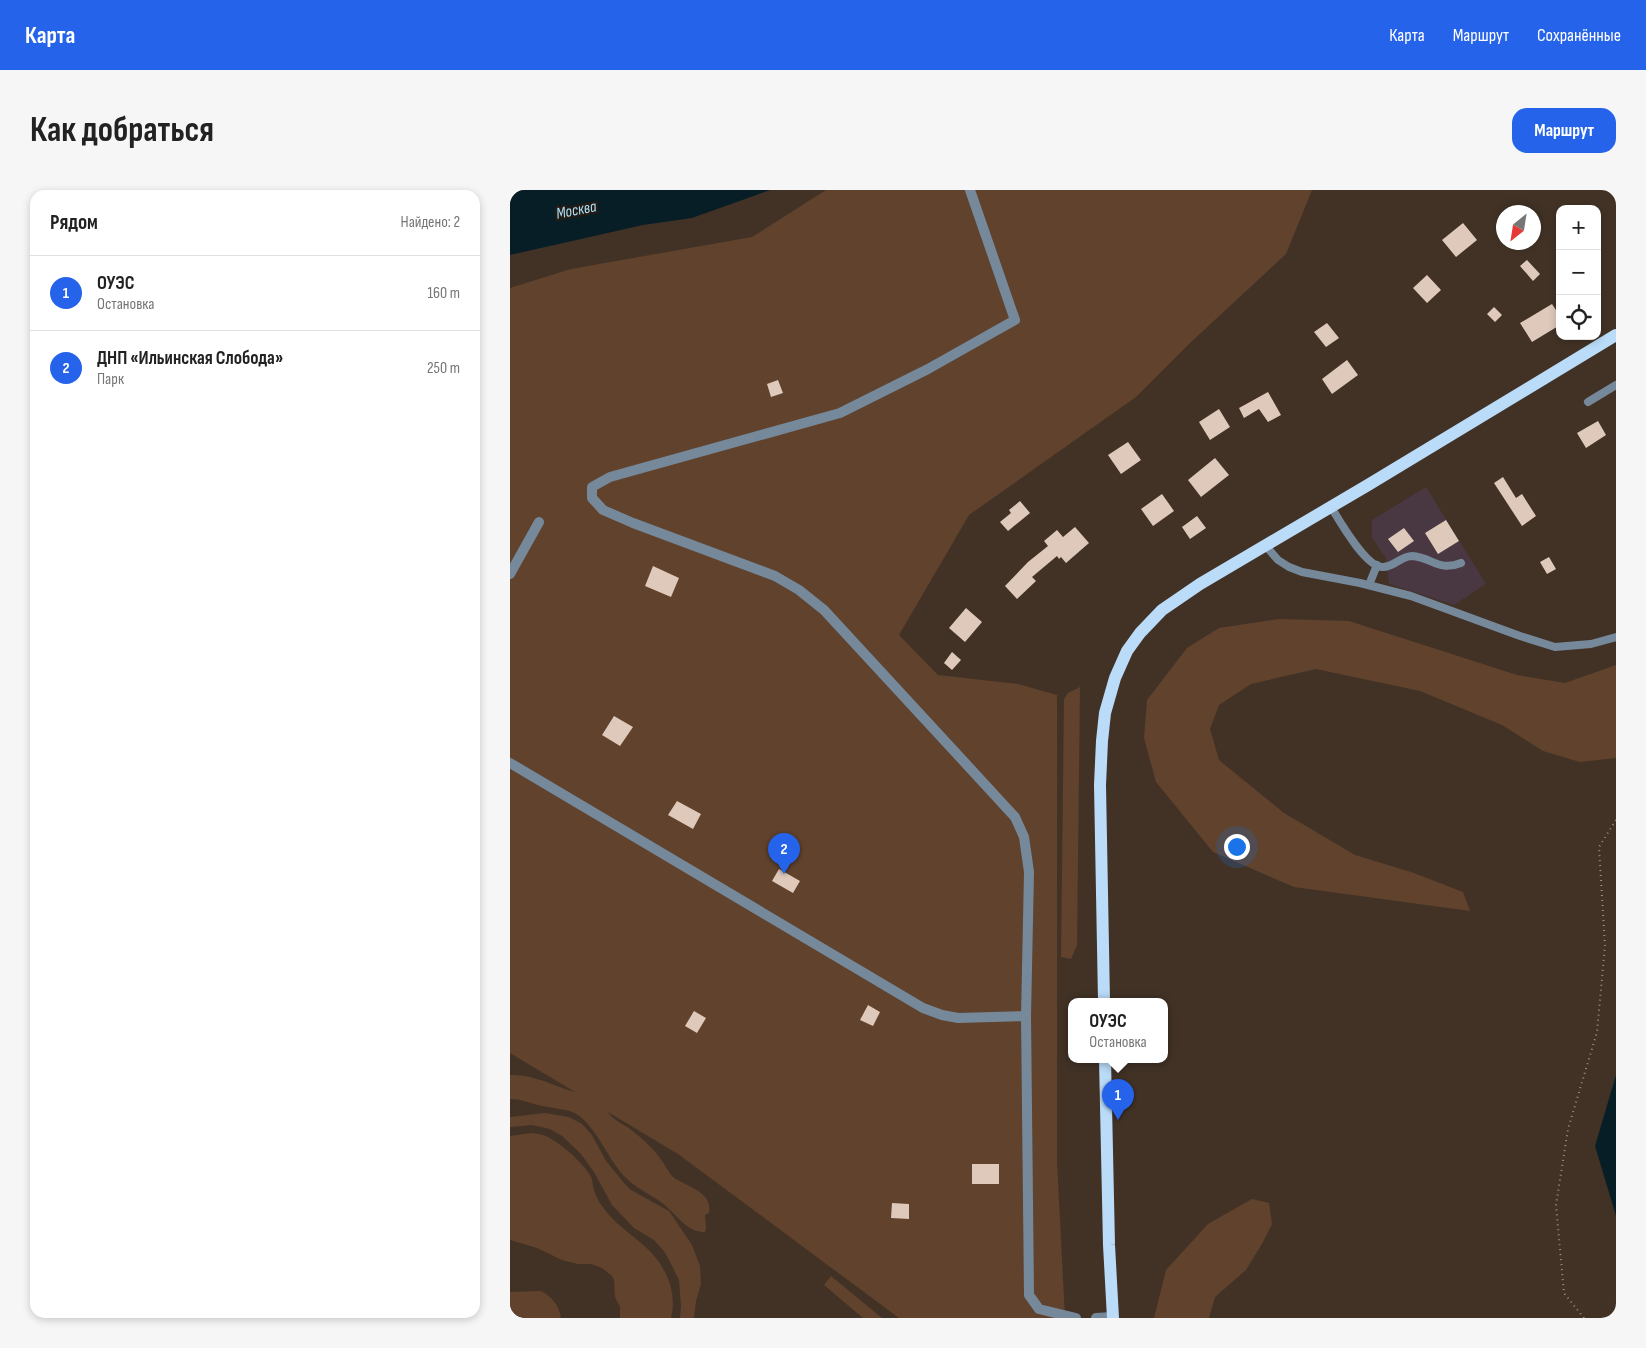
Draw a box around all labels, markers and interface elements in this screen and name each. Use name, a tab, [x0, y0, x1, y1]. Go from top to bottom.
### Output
text: Карта	[25, 21, 75, 50]
text: Карта	[1389, 25, 1425, 46]
text: Маршрут	[1453, 25, 1509, 46]
text: Сохранённые	[1537, 25, 1621, 46]
button: Маршрут	[1512, 108, 1616, 153]
text: Как добраться	[30, 109, 214, 152]
water label: Москва	[555, 197, 599, 224]
north arrow	[1496, 205, 1541, 250]
map controls	[1556, 205, 1601, 340]
button: +	[1556, 205, 1601, 250]
text: Рядом	[50, 210, 98, 235]
text: Найдено: 2	[401, 213, 460, 232]
button: −	[1556, 250, 1601, 295]
text: ОУЭС	[97, 272, 134, 295]
text: 1	[63, 284, 69, 303]
text: 160 m	[427, 284, 460, 303]
text: Остановка	[97, 295, 154, 314]
button: locate	[1556, 295, 1601, 340]
text: ДНП «Ильинская Слобода»	[97, 347, 283, 370]
text: 2	[62, 359, 70, 378]
text: 250 m	[427, 359, 460, 378]
text: Парк	[97, 370, 124, 389]
pin: 2	[768, 833, 800, 874]
your location	[1224, 834, 1250, 860]
popup	[1068, 998, 1168, 1063]
text: ОУЭС	[1089, 1010, 1127, 1033]
text: Остановка	[1089, 1033, 1147, 1052]
pin: 1	[1102, 1079, 1134, 1120]

